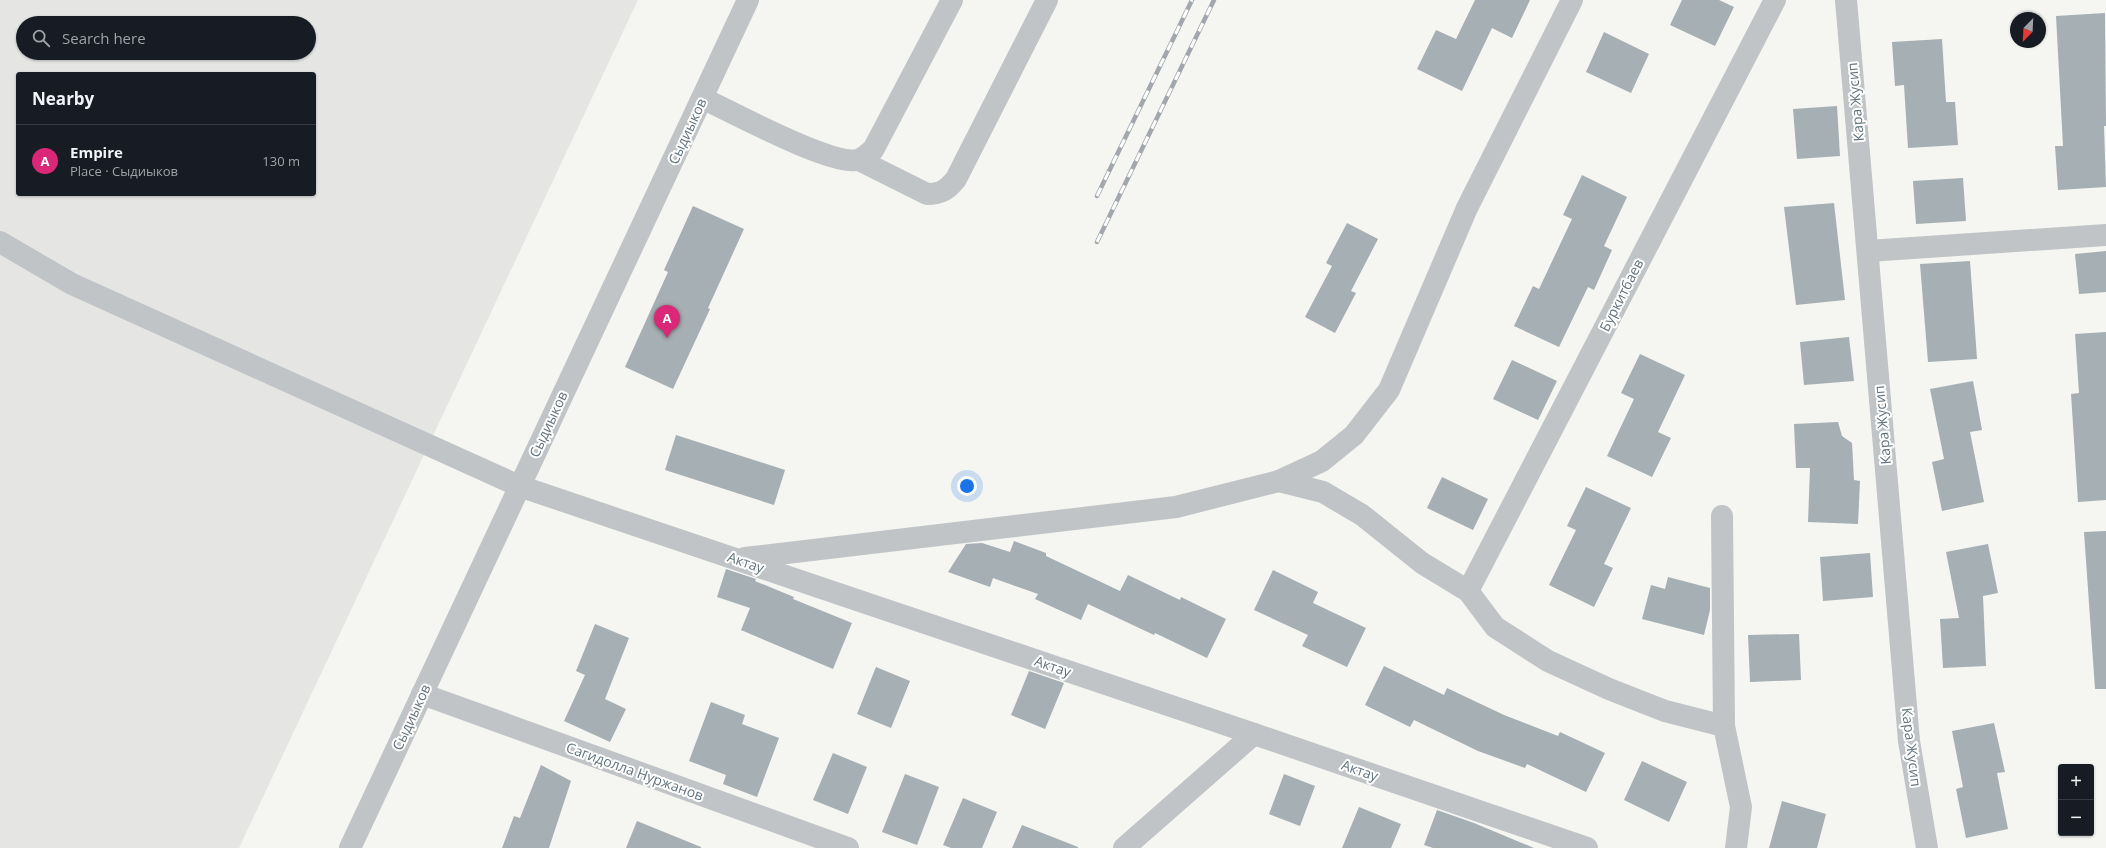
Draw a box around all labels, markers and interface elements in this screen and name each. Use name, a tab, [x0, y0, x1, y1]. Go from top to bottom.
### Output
north arrow	[2010, 12, 2046, 48]
search box	[16, 16, 316, 60]
icon: search	[30, 27, 52, 49]
text: Search here	[62, 28, 146, 48]
street label: Кара Жусип	[1842, 62, 1868, 142]
text: Nearby	[32, 87, 94, 110]
street label: Сыдиыков	[663, 95, 711, 167]
text: Empire	[70, 142, 123, 162]
text: A	[41, 152, 49, 170]
text: 130 m	[262, 152, 300, 170]
text: Place · Сыдиыков	[70, 162, 178, 180]
street label: Буркитбаев	[1595, 256, 1647, 334]
pin: A	[654, 305, 680, 338]
street label: Кара Жусип	[1869, 385, 1895, 465]
street label: Сыдиыков	[524, 388, 572, 460]
your location	[957, 476, 977, 496]
street label: Актау	[725, 547, 768, 577]
street label: Актау	[1032, 651, 1075, 681]
street label: Сыдиыков	[387, 681, 435, 753]
street label: Кара Жусип	[1898, 706, 1926, 788]
street label: Сагидолла Нуржанов	[564, 737, 706, 805]
street label: Актау	[1339, 755, 1382, 785]
map controls	[2058, 764, 2094, 836]
button: +	[2058, 764, 2094, 800]
button: −	[2058, 800, 2094, 836]

